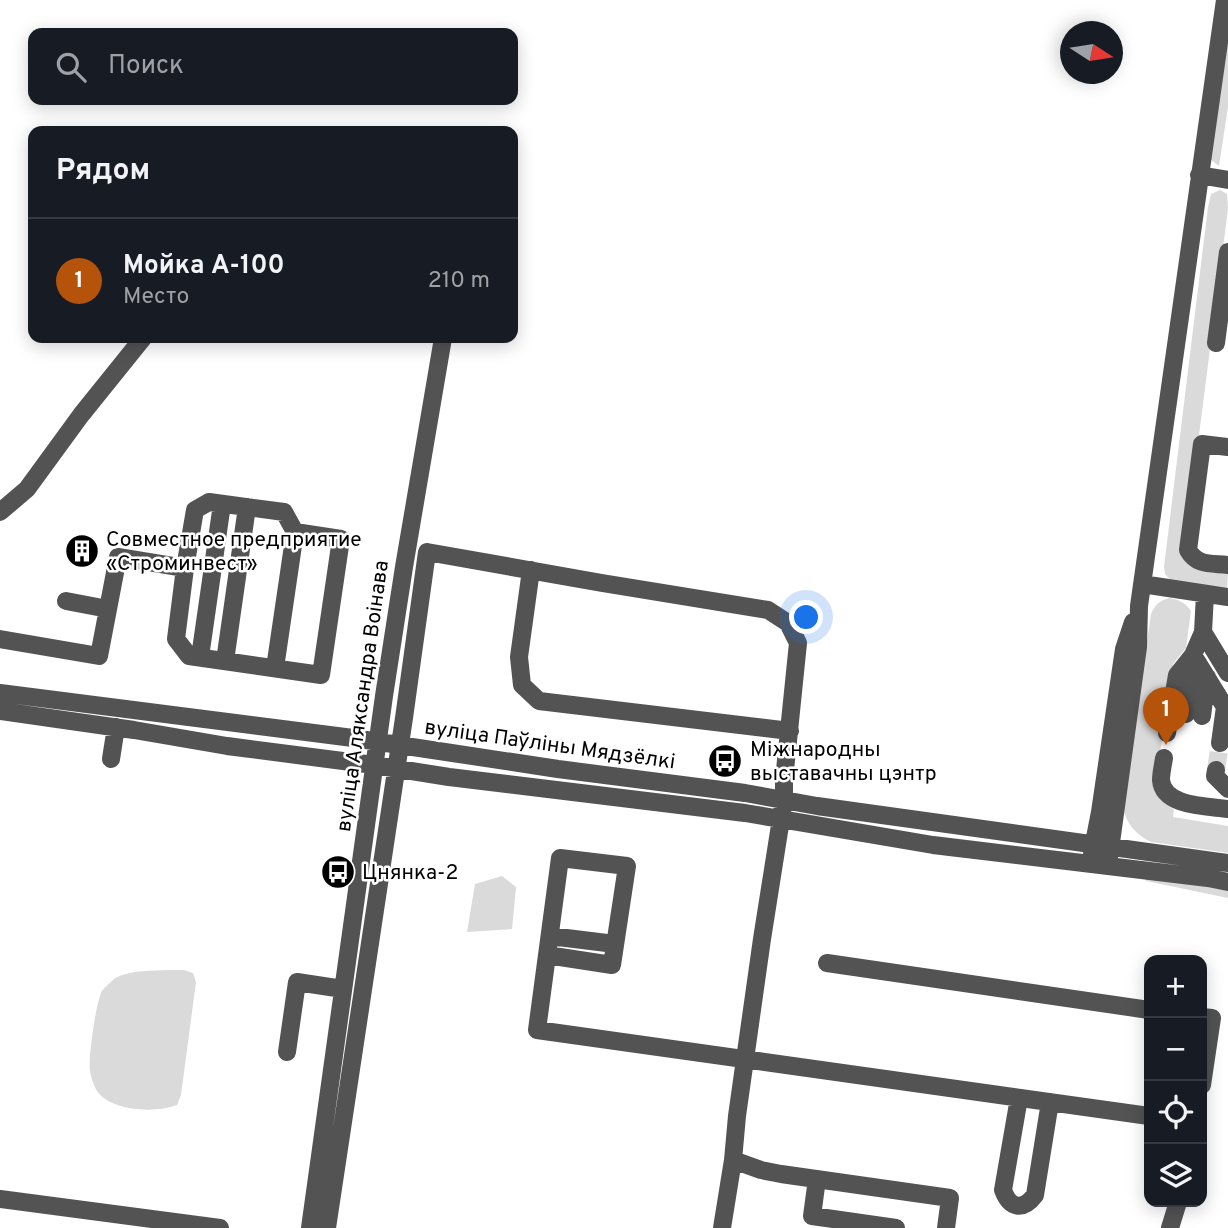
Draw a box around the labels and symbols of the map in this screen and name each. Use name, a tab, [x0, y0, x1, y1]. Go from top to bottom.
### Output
north arrow	[1060, 21, 1123, 84]
place label: Совместное предприятие «Строминвест»	[106, 527, 362, 578]
building icon: Совместное предприятие «Строминвест»	[63, 532, 101, 570]
street label: вуліца Аляксандра Воінава	[331, 559, 396, 834]
your location	[789, 600, 823, 634]
pin: 1	[1143, 687, 1189, 745]
street label: вуліца Паўліны Мядзёлкі	[423, 715, 677, 776]
place label: Міжнародны выставачны цэнтр	[750, 737, 937, 788]
bus stop icon: Міжнародны выставачны цэнтр	[706, 742, 744, 780]
bus stop icon: Цнянка-2	[319, 853, 357, 891]
place label: Цнянка-2	[362, 860, 458, 887]

